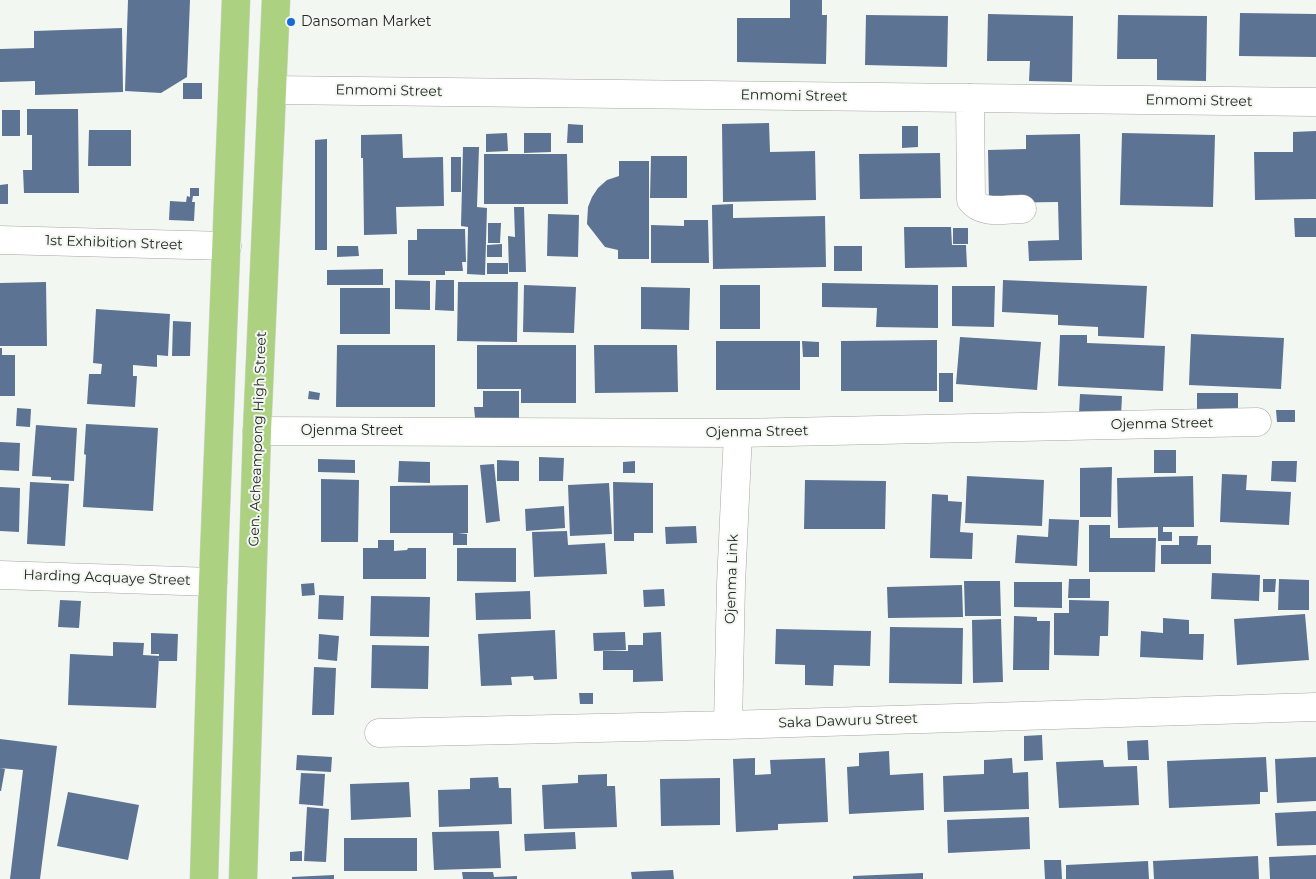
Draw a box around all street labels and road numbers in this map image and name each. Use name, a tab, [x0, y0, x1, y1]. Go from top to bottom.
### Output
street label: Enmomi Street	[335, 82, 443, 100]
street label: Enmomi Street	[740, 87, 848, 105]
street label: Enmomi Street	[1145, 92, 1253, 110]
street label: 1st Exhibition Street	[45, 232, 183, 254]
street label: Gen. Acheampong High Street	[246, 331, 270, 547]
street label: Ojenma Street	[1111, 415, 1213, 433]
street label: Ojenma Street	[301, 423, 403, 439]
street label: Ojenma Street	[706, 423, 808, 441]
street label: Ojenma Link	[722, 534, 742, 624]
street label: Harding Acquaye Street	[23, 567, 191, 589]
street label: Saka Dawuru Street	[778, 710, 918, 732]

